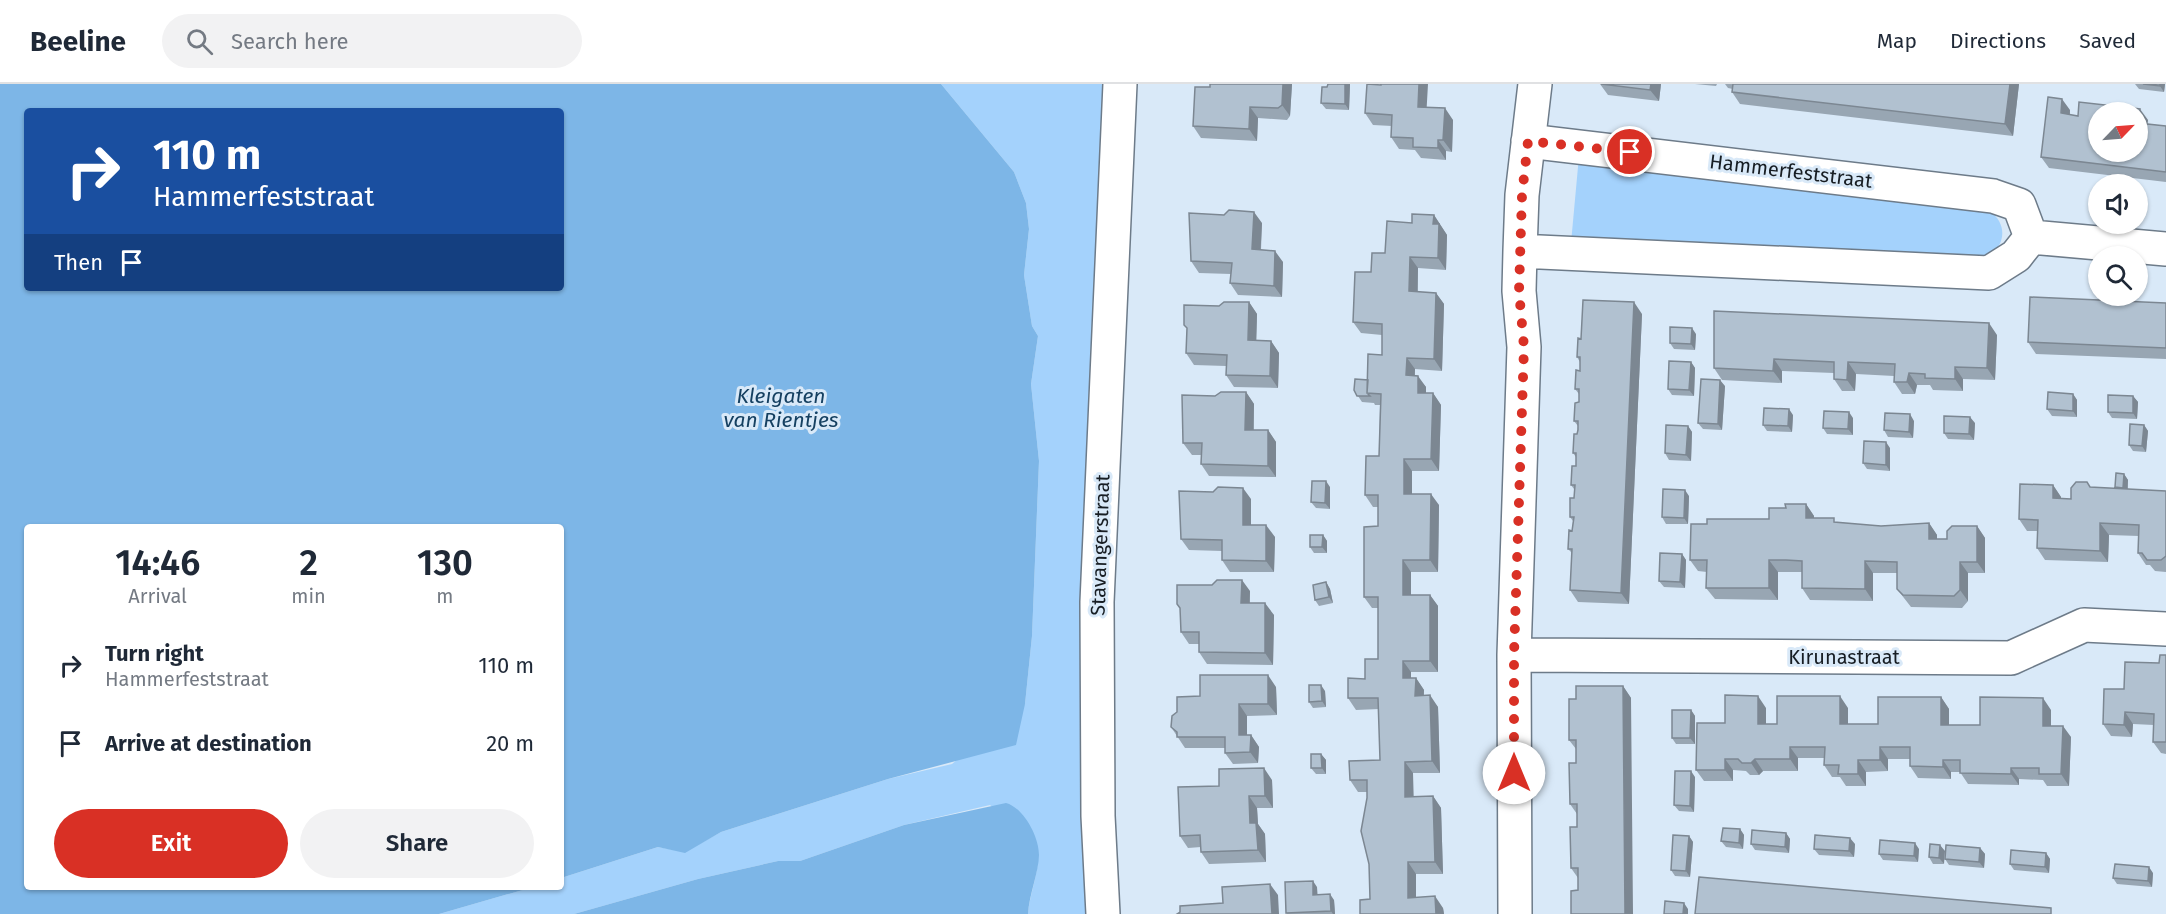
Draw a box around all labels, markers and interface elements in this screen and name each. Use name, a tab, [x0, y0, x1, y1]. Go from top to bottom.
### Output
search box	[162, 14, 582, 68]
text: Beeline	[30, 25, 126, 58]
icon: search	[183, 25, 216, 58]
text: Search here	[231, 28, 349, 55]
text: Map	[1877, 28, 1917, 54]
text: Directions	[1950, 28, 2046, 54]
text: Saved	[2079, 28, 2136, 54]
north arrow	[2088, 102, 2148, 162]
map controls	[2088, 102, 2148, 306]
pin	[1604, 126, 1655, 177]
text: 110 m	[153, 130, 261, 180]
icon: right	[54, 132, 132, 210]
icon: arrive	[1613, 135, 1646, 168]
street label: Hammerfeststraat	[1708, 149, 1875, 193]
button: sound	[2088, 174, 2148, 234]
text: Hammerfeststraat	[153, 181, 374, 213]
icon: arrive	[115, 246, 148, 279]
button: search	[2088, 246, 2148, 306]
text: Then	[54, 249, 103, 276]
water label: Kleigaten van Rientjes	[723, 383, 839, 433]
street label: Stavangerstraat	[1086, 473, 1114, 616]
text: 14:46	[115, 541, 200, 585]
text: 2	[299, 541, 318, 585]
text: 130	[417, 541, 473, 585]
text: Arrival	[128, 584, 187, 608]
text: min	[291, 584, 326, 608]
text: m	[436, 584, 453, 608]
text: Turn right	[105, 640, 204, 667]
street label: Kirunastraat	[1788, 645, 1901, 669]
icon: right	[54, 649, 87, 682]
text: 110 m	[478, 652, 534, 679]
text: Hammerfeststraat	[105, 667, 269, 691]
icon: arrive	[54, 727, 87, 760]
text: Arrive at destination	[105, 730, 312, 757]
text: 20 m	[486, 730, 534, 757]
position arrow	[1482, 741, 1546, 805]
button: Exit	[54, 809, 288, 878]
button: Share	[300, 809, 534, 878]

